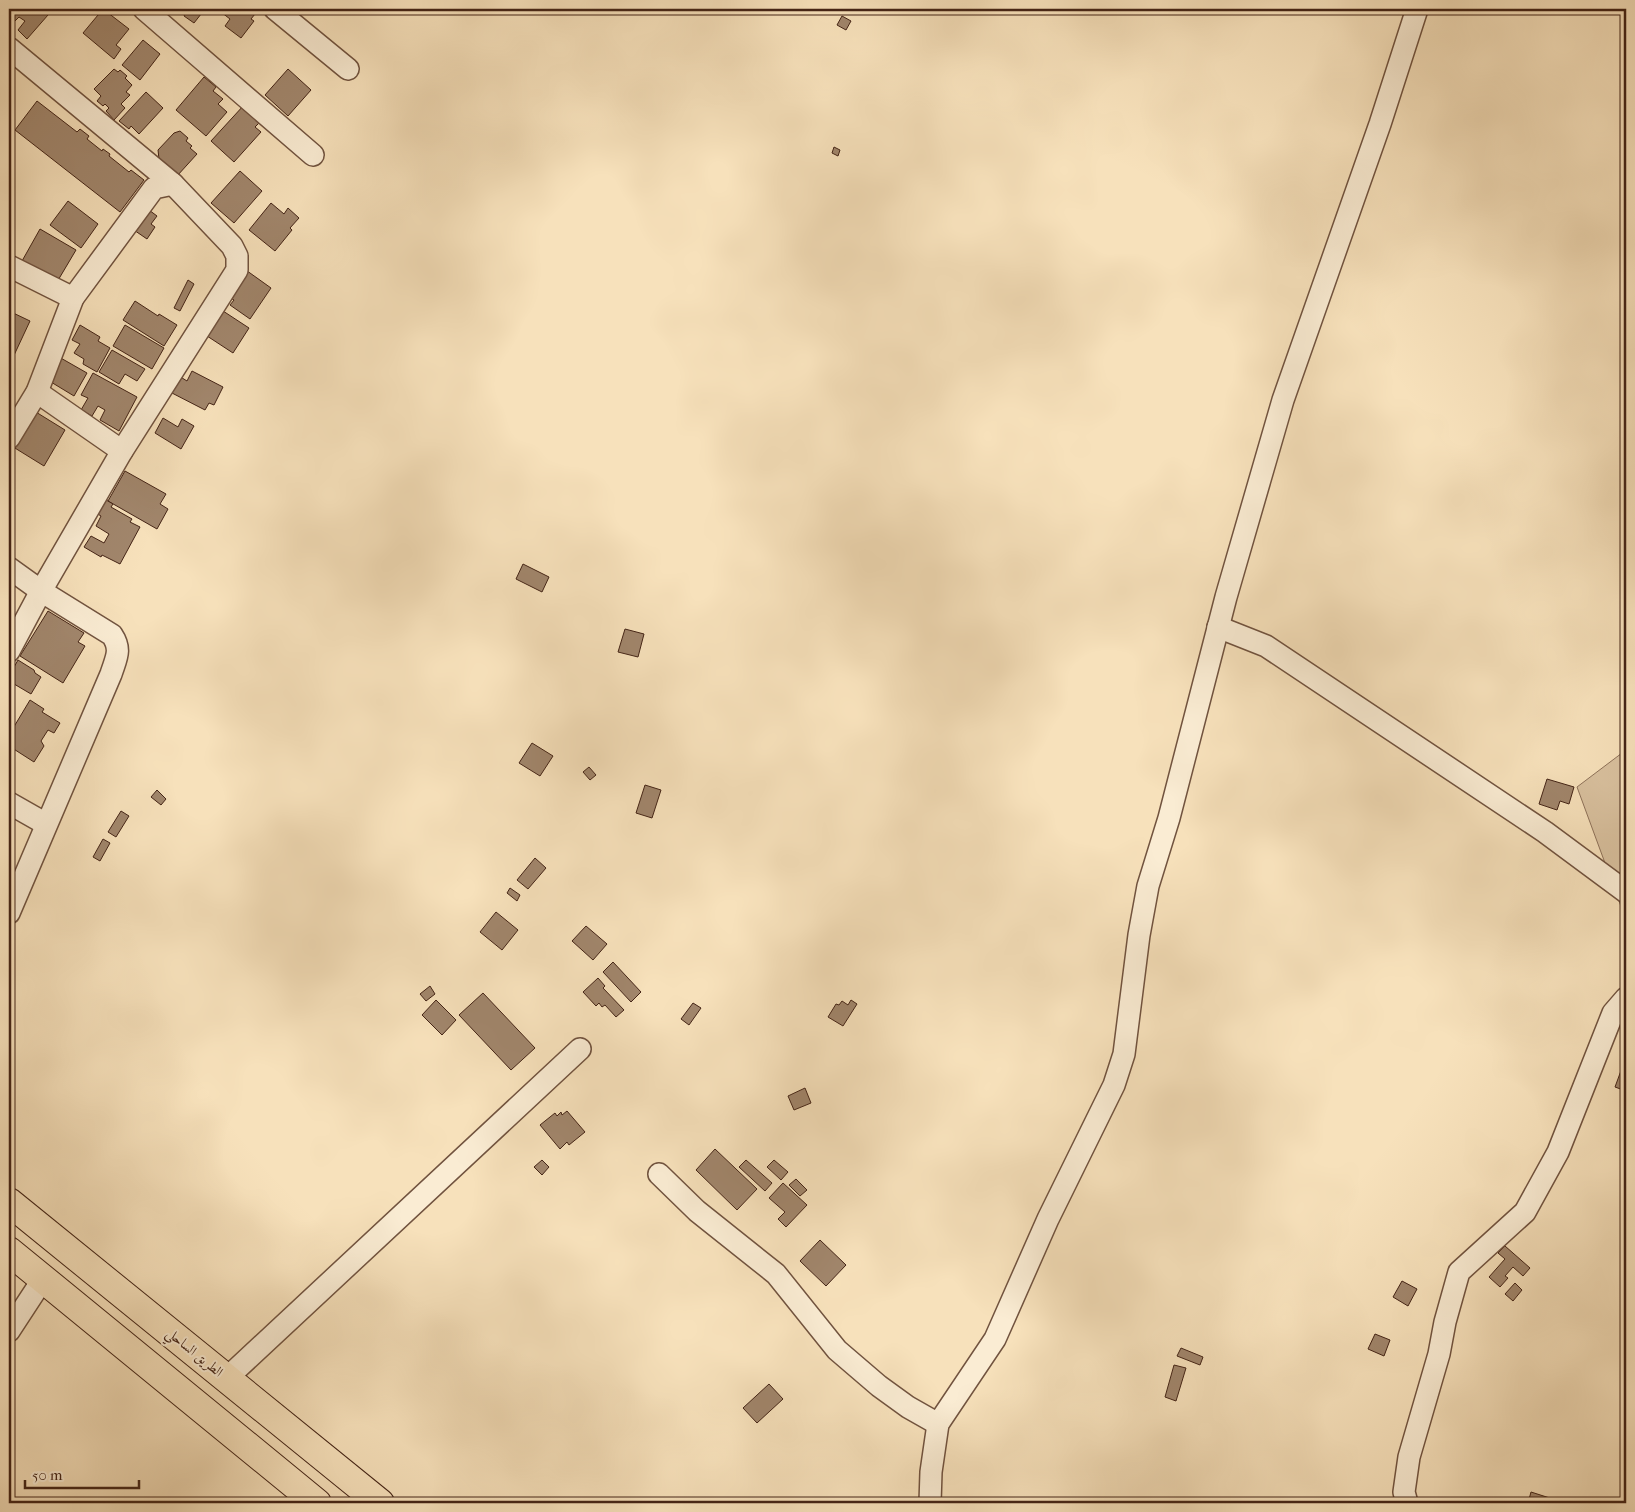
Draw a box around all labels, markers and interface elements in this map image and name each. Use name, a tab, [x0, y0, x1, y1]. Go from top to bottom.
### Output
street label: الطريق الساحلي	[160, 1324, 227, 1384]
scale bar	[25, 1457, 139, 1489]
text: 50 m	[32, 1466, 63, 1484]

